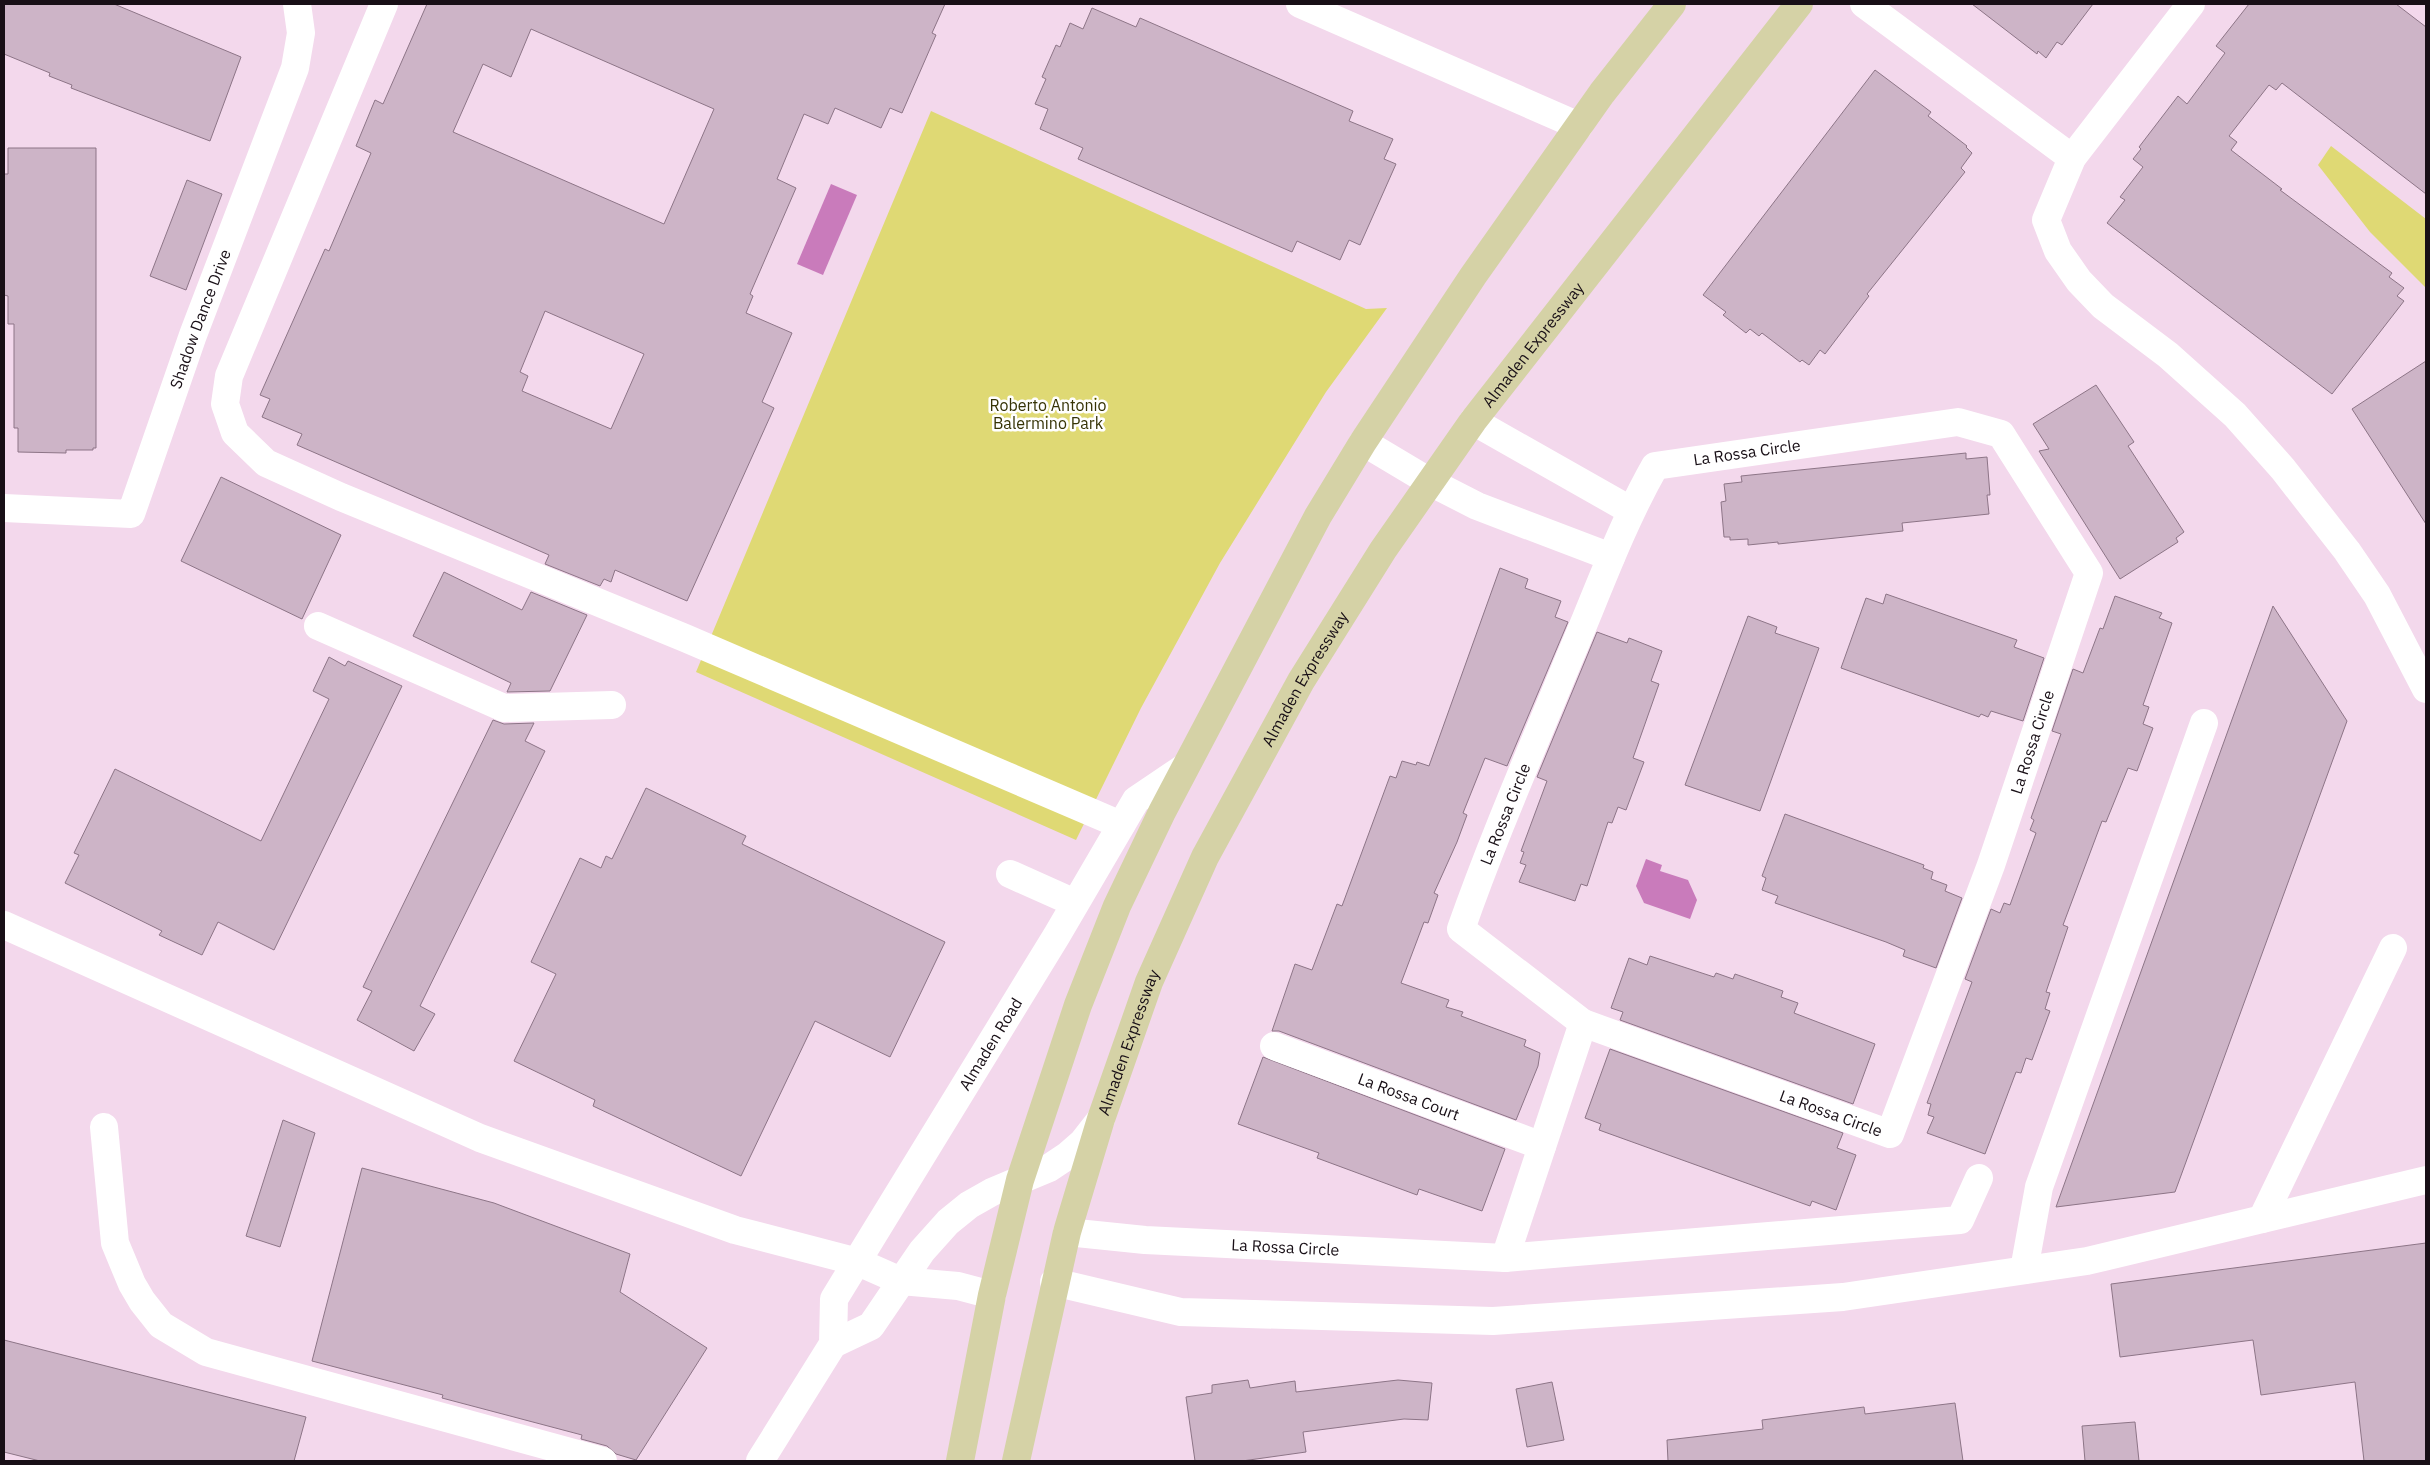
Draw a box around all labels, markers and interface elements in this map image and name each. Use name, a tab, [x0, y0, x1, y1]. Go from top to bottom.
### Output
street label: Shadow Dance Drive	[165, 246, 235, 391]
street label: Almaden Expressway	[1478, 278, 1588, 411]
park label: Roberto Antonio Balermino Park	[989, 395, 1107, 433]
street label: La Rossa Circle	[1692, 435, 1802, 469]
street label: Almaden Expressway	[1257, 607, 1352, 750]
street label: La Rossa Circle	[2006, 687, 2058, 796]
street label: La Rossa Circle	[1475, 760, 1535, 868]
street label: Almaden Expressway	[1093, 966, 1163, 1118]
street label: Almaden Road	[954, 994, 1026, 1094]
street label: La Rossa Court	[1355, 1068, 1462, 1124]
street label: La Rossa Circle	[1777, 1085, 1885, 1141]
street label: La Rossa Circle	[1231, 1234, 1340, 1260]

